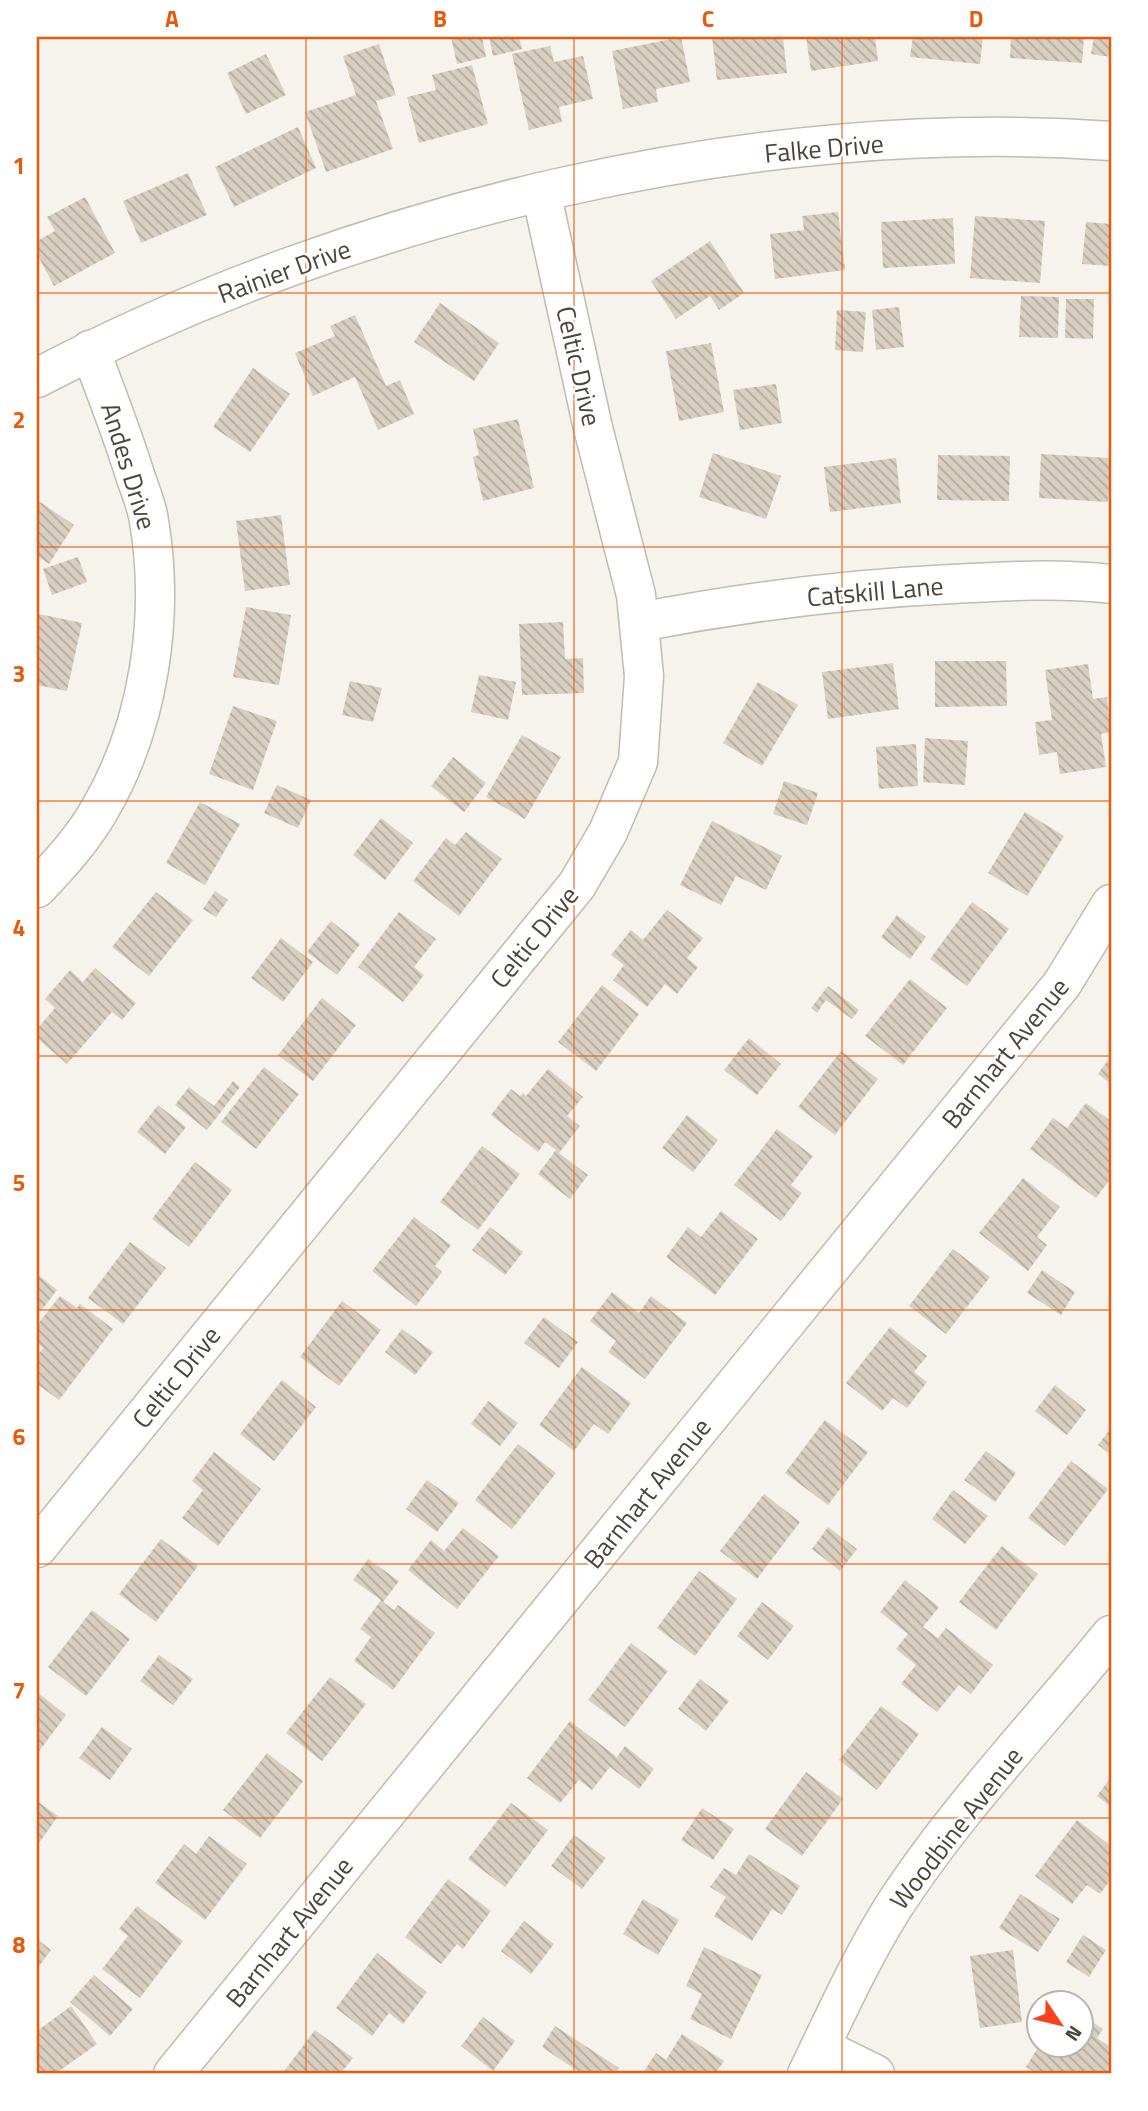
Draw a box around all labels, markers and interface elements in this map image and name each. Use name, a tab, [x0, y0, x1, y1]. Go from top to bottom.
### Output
text: A	[165, 1, 179, 36]
text: B	[433, 1, 447, 36]
text: C	[702, 1, 714, 36]
text: D	[969, 1, 983, 36]
street label: Falke Drive	[763, 123, 885, 173]
text: 1	[13, 148, 25, 183]
street label: Rainier Drive	[212, 229, 356, 313]
street label: Celtic Drive	[546, 302, 612, 430]
street label: Andes Drive	[91, 398, 167, 534]
text: 2	[13, 402, 25, 437]
street label: Catskill Lane	[805, 566, 945, 616]
text: 3	[13, 656, 25, 691]
street label: Celtic Drive	[481, 877, 587, 997]
text: 4	[13, 910, 25, 945]
street label: Barnhart Avenue	[932, 969, 1078, 1137]
text: 5	[13, 1165, 25, 1200]
street label: Celtic Drive	[123, 1317, 229, 1437]
street label: Barnhart Avenue	[574, 1409, 720, 1577]
text: 6	[13, 1419, 26, 1454]
text: 7	[13, 1673, 25, 1708]
street label: Woodbine Avenue	[880, 1738, 1032, 1918]
street label: Barnhart Avenue	[216, 1848, 362, 2016]
text: 8	[13, 1927, 26, 1962]
north arrow	[1026, 1988, 1096, 2058]
text: N	[1059, 2020, 1090, 2048]

